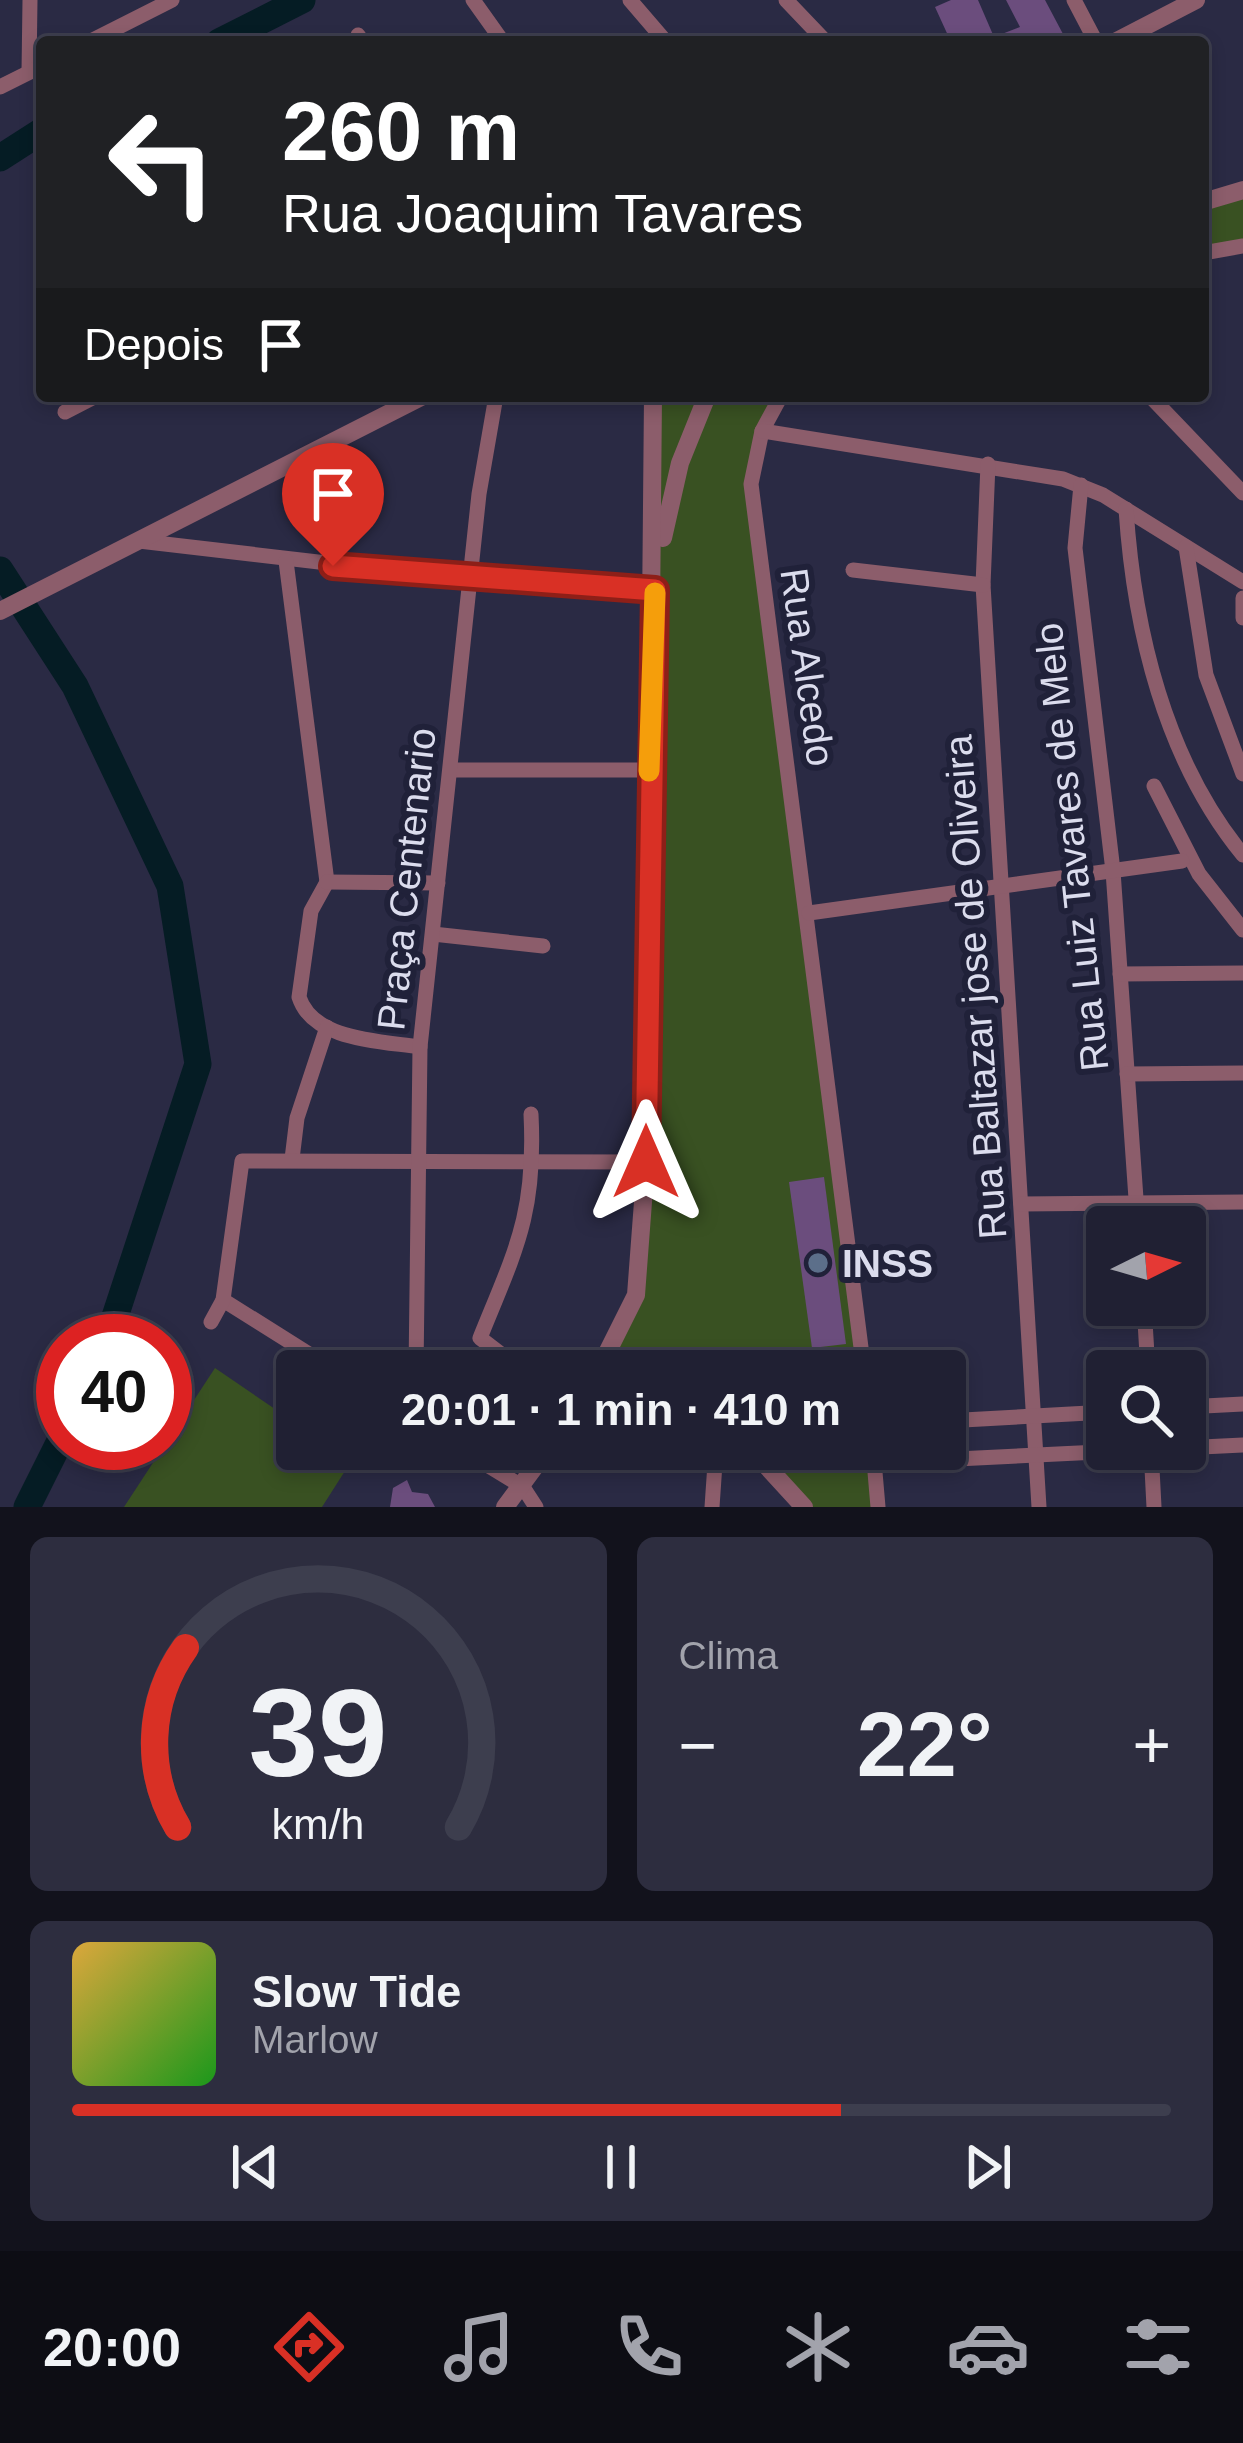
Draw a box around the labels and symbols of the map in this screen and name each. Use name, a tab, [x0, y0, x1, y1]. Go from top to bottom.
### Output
pin	[282, 443, 384, 566]
street label: Rua Alcedo	[772, 565, 843, 769]
street label: Rua Luiz Tavares de Melo	[1027, 621, 1116, 1073]
street label: Praça Centenario	[369, 726, 444, 1032]
street label: Rua Baltazar jose de Oliveira	[936, 733, 1015, 1240]
position arrow	[583, 1099, 709, 1225]
north arrow	[1086, 1206, 1206, 1326]
place label: INSS	[842, 1242, 933, 1285]
marker: INSS	[805, 1250, 831, 1276]
speed limit sign: 40	[36, 1314, 192, 1470]

